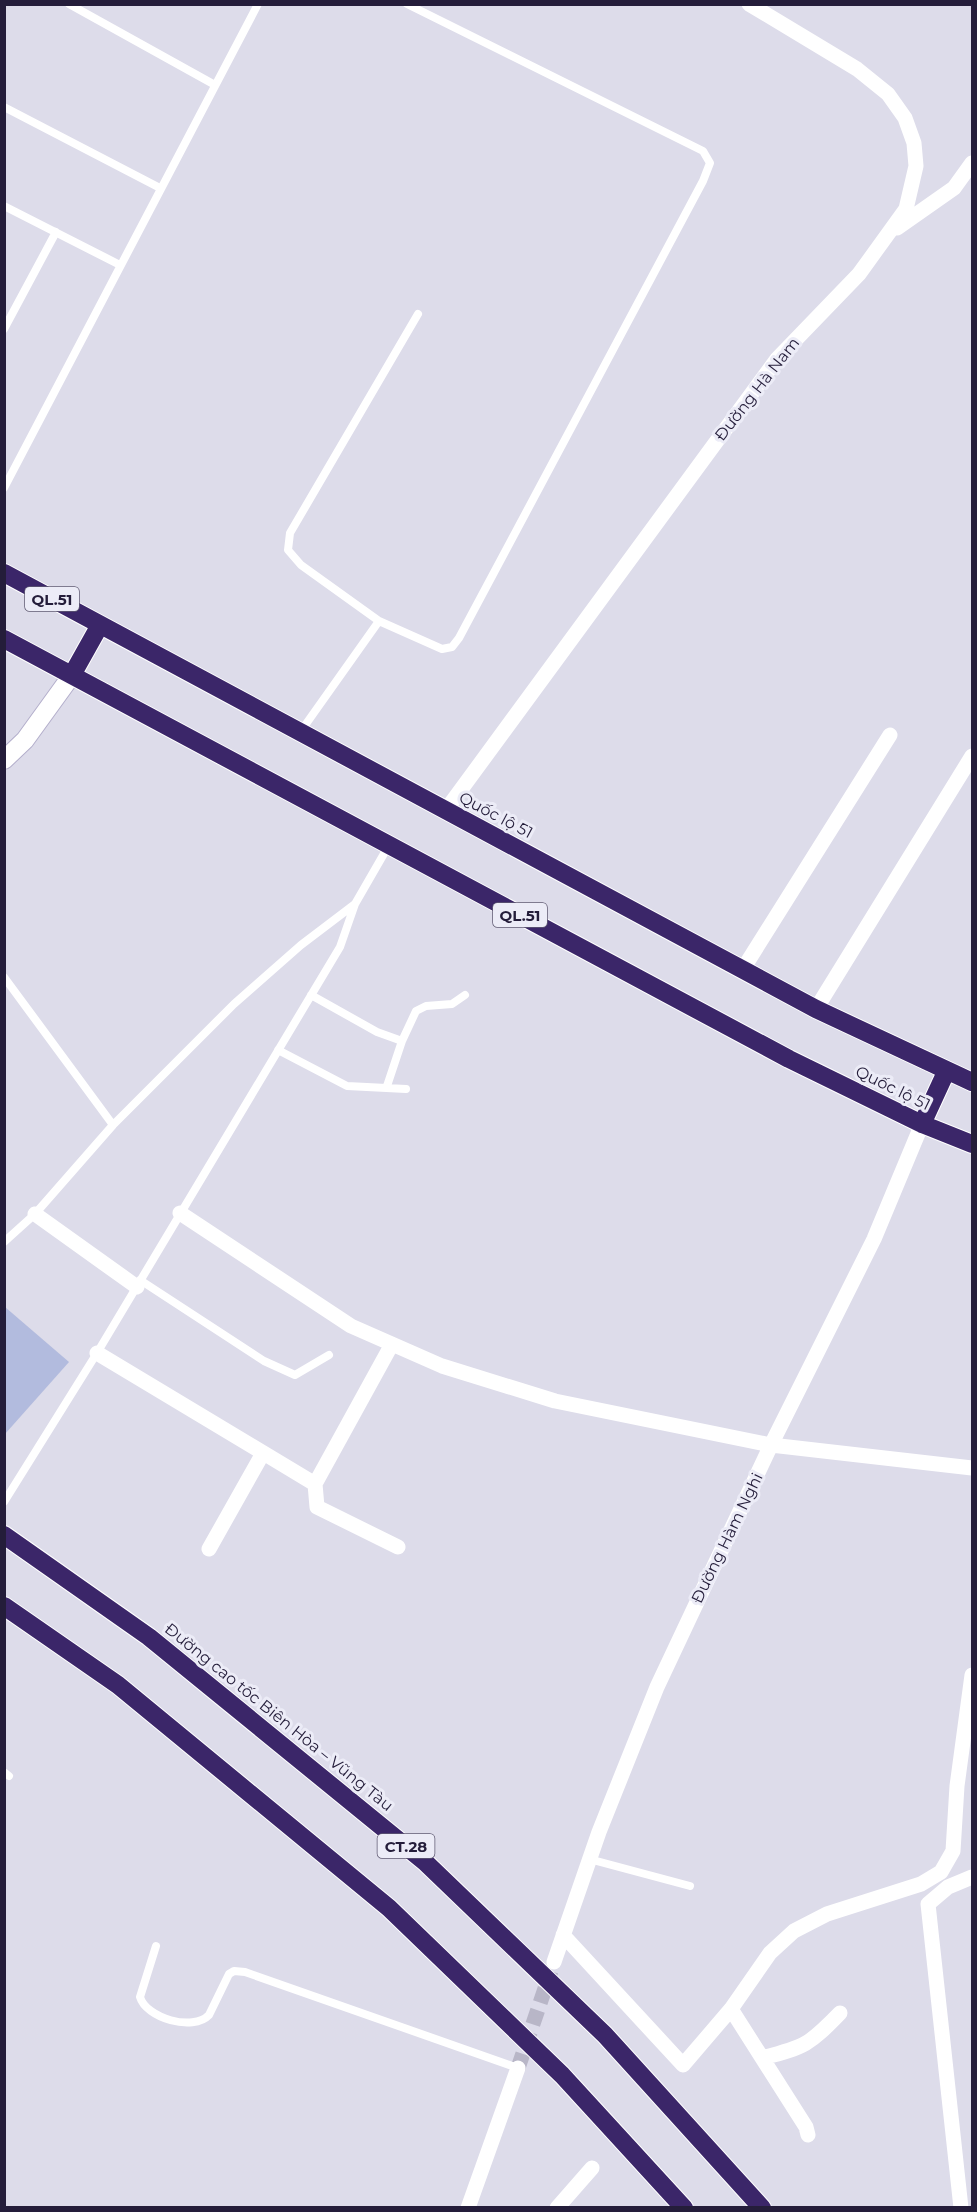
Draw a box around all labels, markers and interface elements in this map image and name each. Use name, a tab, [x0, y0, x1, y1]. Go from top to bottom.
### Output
street label: Đường Hà Nam	[711, 334, 803, 444]
road number: QL.51	[25, 587, 79, 611]
street label: Quốc lộ 51	[456, 788, 536, 842]
road number: QL.51	[493, 903, 547, 927]
street label: Quốc lộ 51	[853, 1062, 933, 1114]
street label: Đường Hàm Nghi	[687, 1470, 767, 1606]
street label: Đường cao tốc Biên Hòa – Vũng Tàu	[161, 1619, 397, 1815]
road number: CT.28	[378, 1834, 434, 1858]

